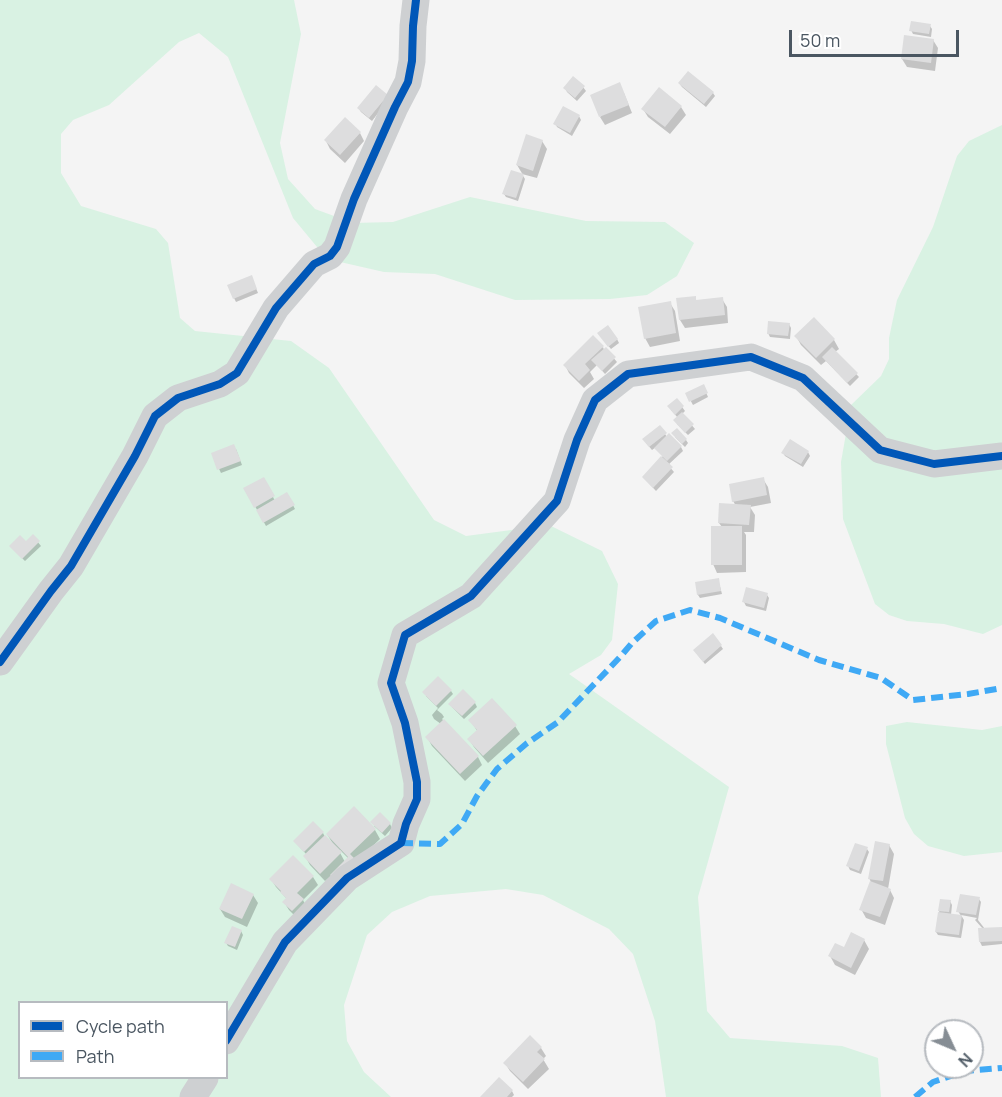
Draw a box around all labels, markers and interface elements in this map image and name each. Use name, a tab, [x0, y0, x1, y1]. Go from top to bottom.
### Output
scale bar	[792, 18, 962, 56]
text: 50 m	[800, 28, 840, 52]
legend	[18, 1001, 228, 1079]
text: Cycle path	[76, 1014, 165, 1038]
north arrow	[924, 1019, 984, 1079]
text: Path	[76, 1044, 114, 1068]
text: N	[954, 1048, 977, 1072]

